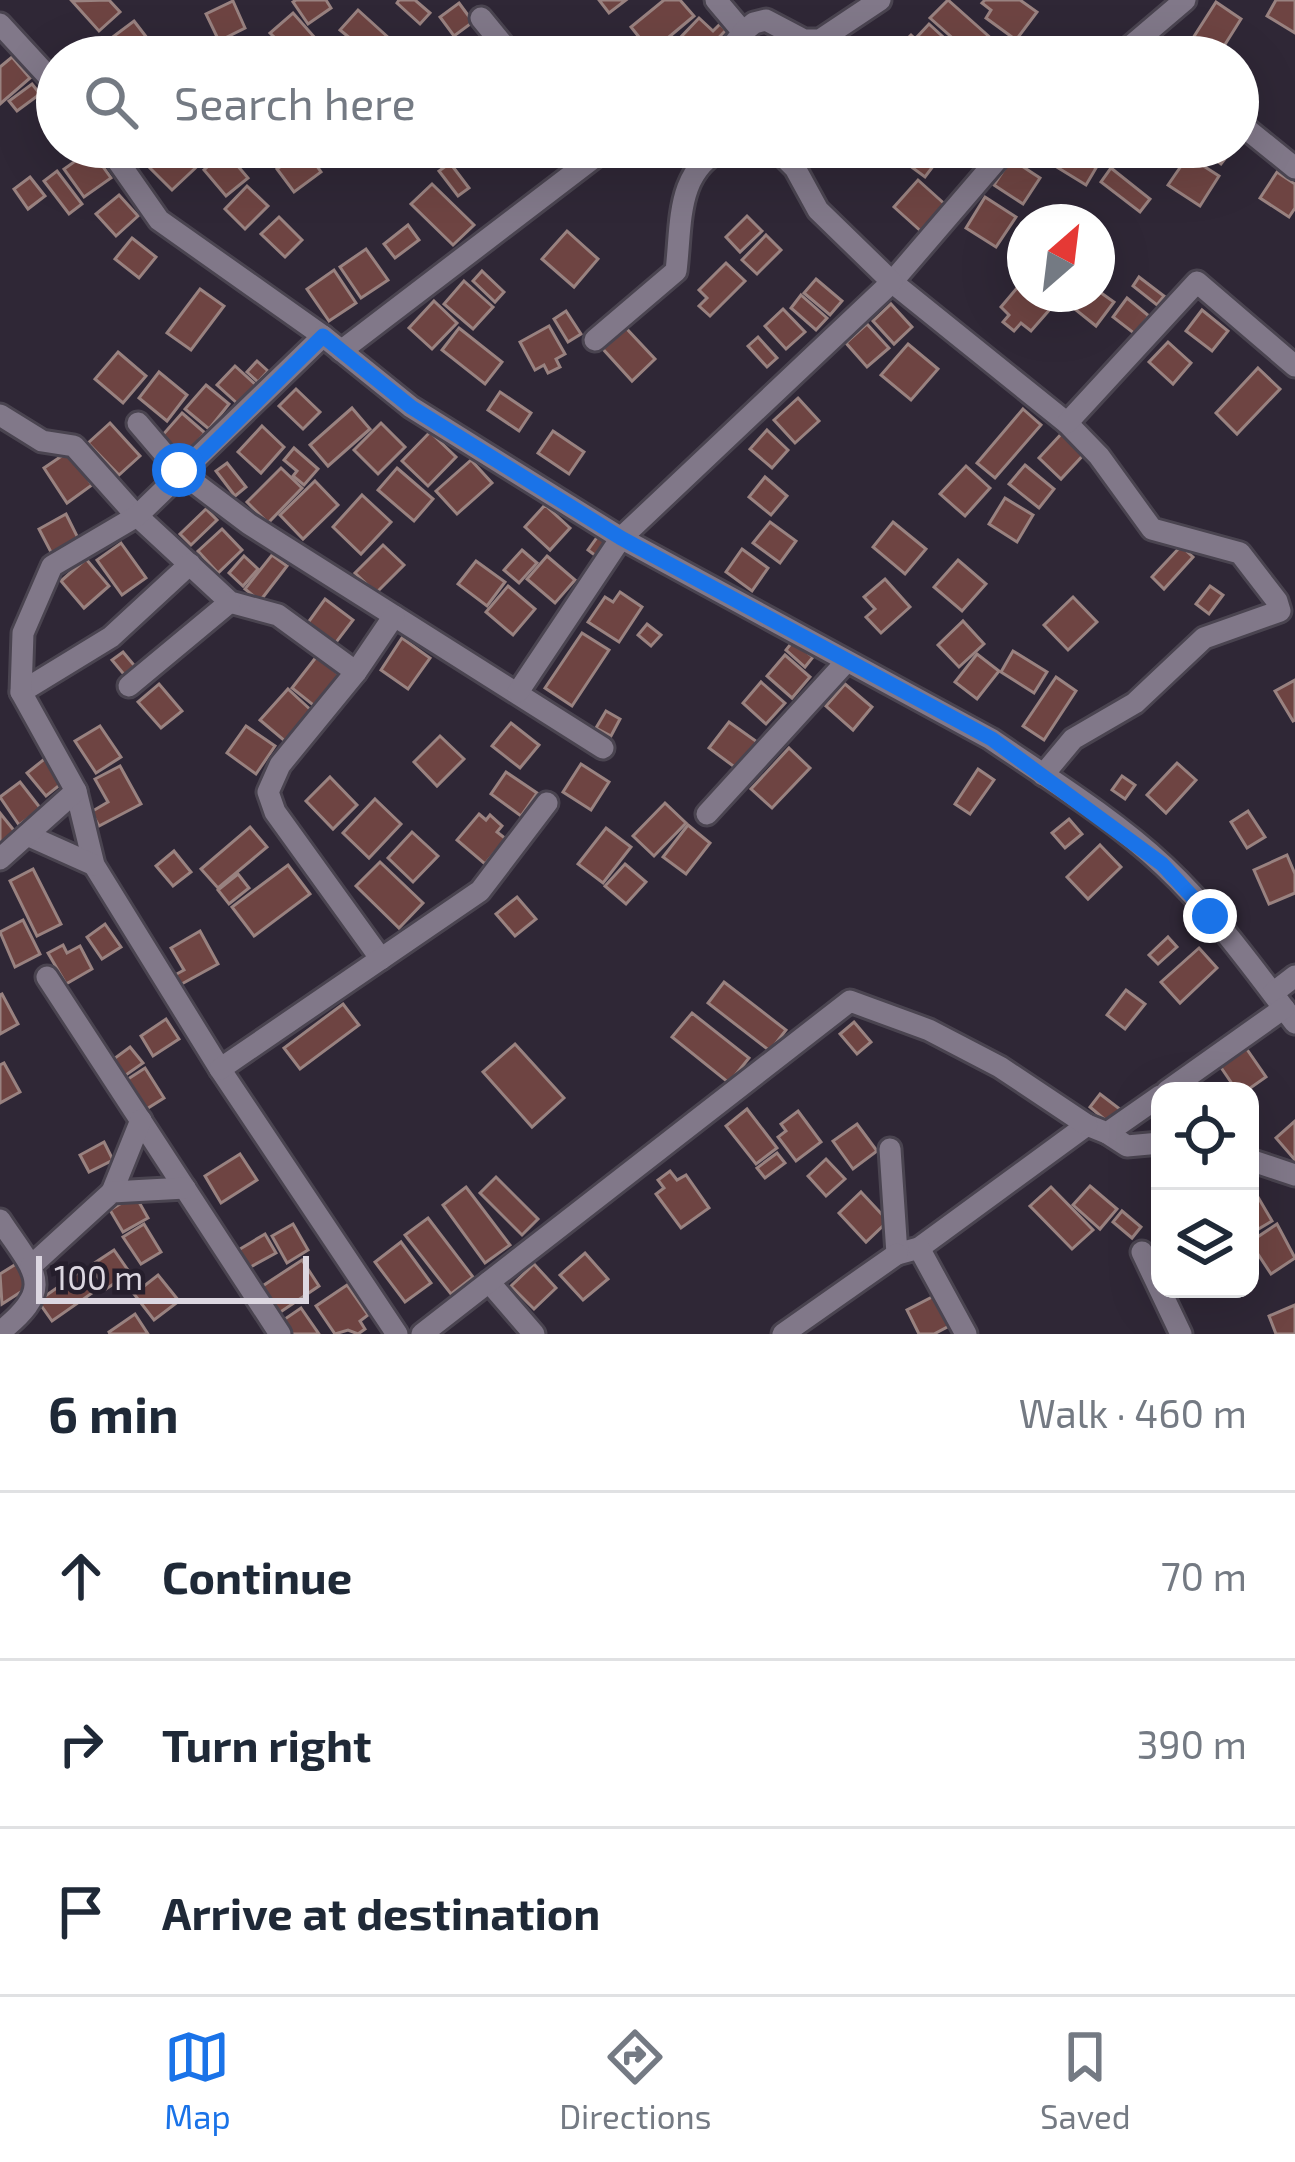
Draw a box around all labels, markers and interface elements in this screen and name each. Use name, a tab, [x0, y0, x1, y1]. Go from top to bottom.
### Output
search box	[36, 36, 1259, 168]
icon: search	[78, 69, 144, 135]
text: Search here	[174, 75, 416, 129]
north arrow	[1007, 204, 1115, 312]
route start	[152, 443, 206, 497]
route end	[1183, 889, 1237, 943]
map controls	[1151, 1082, 1259, 1298]
button: locate	[1151, 1082, 1259, 1190]
button: layers	[1151, 1190, 1259, 1298]
scale bar	[36, 1250, 309, 1303]
text: 100 m	[54, 1257, 143, 1297]
text: 6 min	[48, 1382, 179, 1443]
text: Walk · 460 m	[1019, 1389, 1247, 1436]
icon: ahead	[48, 1543, 114, 1609]
text: Continue	[162, 1549, 352, 1603]
text: 70 m	[1161, 1552, 1247, 1599]
icon: right	[48, 1711, 114, 1777]
text: Turn right	[162, 1717, 371, 1771]
text: 390 m	[1137, 1720, 1247, 1767]
icon: arrive	[48, 1879, 114, 1945]
text: Arrive at destination	[162, 1885, 600, 1939]
tab: Map	[164, 2024, 231, 2136]
tab: Directions	[559, 2024, 711, 2136]
tab: Saved	[1040, 2024, 1131, 2136]

